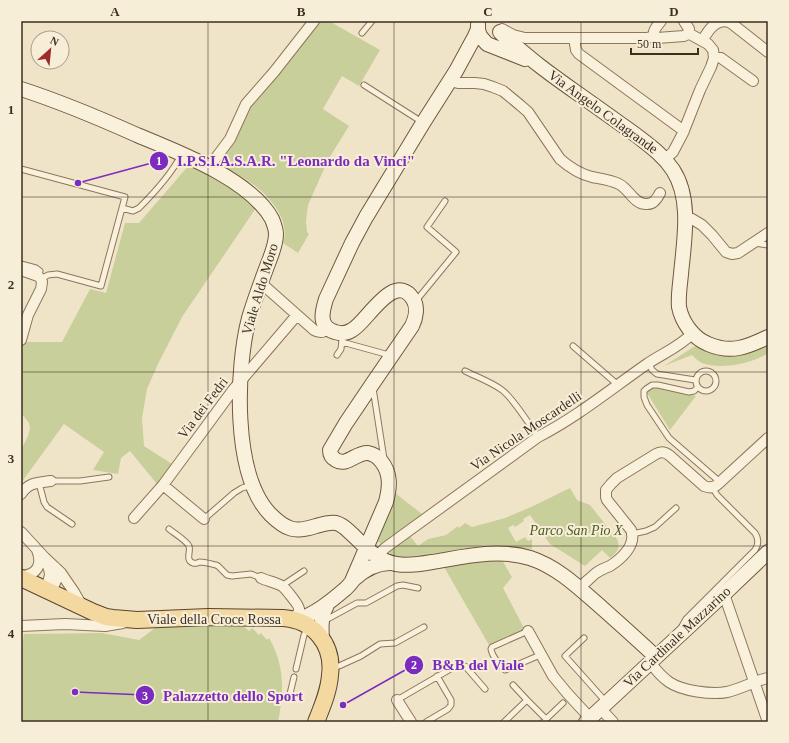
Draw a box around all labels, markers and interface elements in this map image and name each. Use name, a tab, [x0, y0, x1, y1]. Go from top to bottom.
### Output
text: A	[110, 4, 120, 19]
text: B	[297, 4, 306, 19]
text: C	[483, 4, 493, 19]
text: D	[669, 4, 679, 19]
north arrow	[30, 30, 70, 70]
scale bar	[631, 30, 698, 56]
text: N	[48, 34, 61, 48]
text: 50 m	[637, 37, 662, 51]
street label: Via Angelo Colagrande	[545, 67, 661, 157]
text: 1	[8, 102, 14, 117]
callout: I.P.S.I.A.S.A.R. "Leonardo da Vinci"	[149, 147, 423, 174]
text: I.P.S.I.A.S.A.R. "Leonardo da Vinci"	[177, 153, 415, 169]
text: 1	[156, 154, 162, 168]
street label: Viale Aldo Moro	[239, 241, 281, 337]
text: 2	[8, 277, 14, 292]
street label: Via dei Fedri	[175, 374, 231, 442]
street label: Via Nicola Moscardelli	[468, 388, 584, 474]
text: 3	[8, 451, 15, 466]
park label: Parco San Pio X	[528, 523, 623, 538]
street label: Via Cardinale Mazzarino	[620, 584, 734, 690]
street label: Viale della Croce Rossa	[147, 612, 282, 627]
text: 4	[8, 626, 15, 641]
callout: B&B del Viale	[404, 652, 532, 679]
text: B&B del Viale	[432, 657, 524, 673]
text: 2	[411, 658, 417, 672]
callout: Palazzetto dello Sport	[135, 682, 311, 709]
text: Palazzetto dello Sport	[163, 688, 303, 704]
text: 3	[142, 689, 148, 703]

